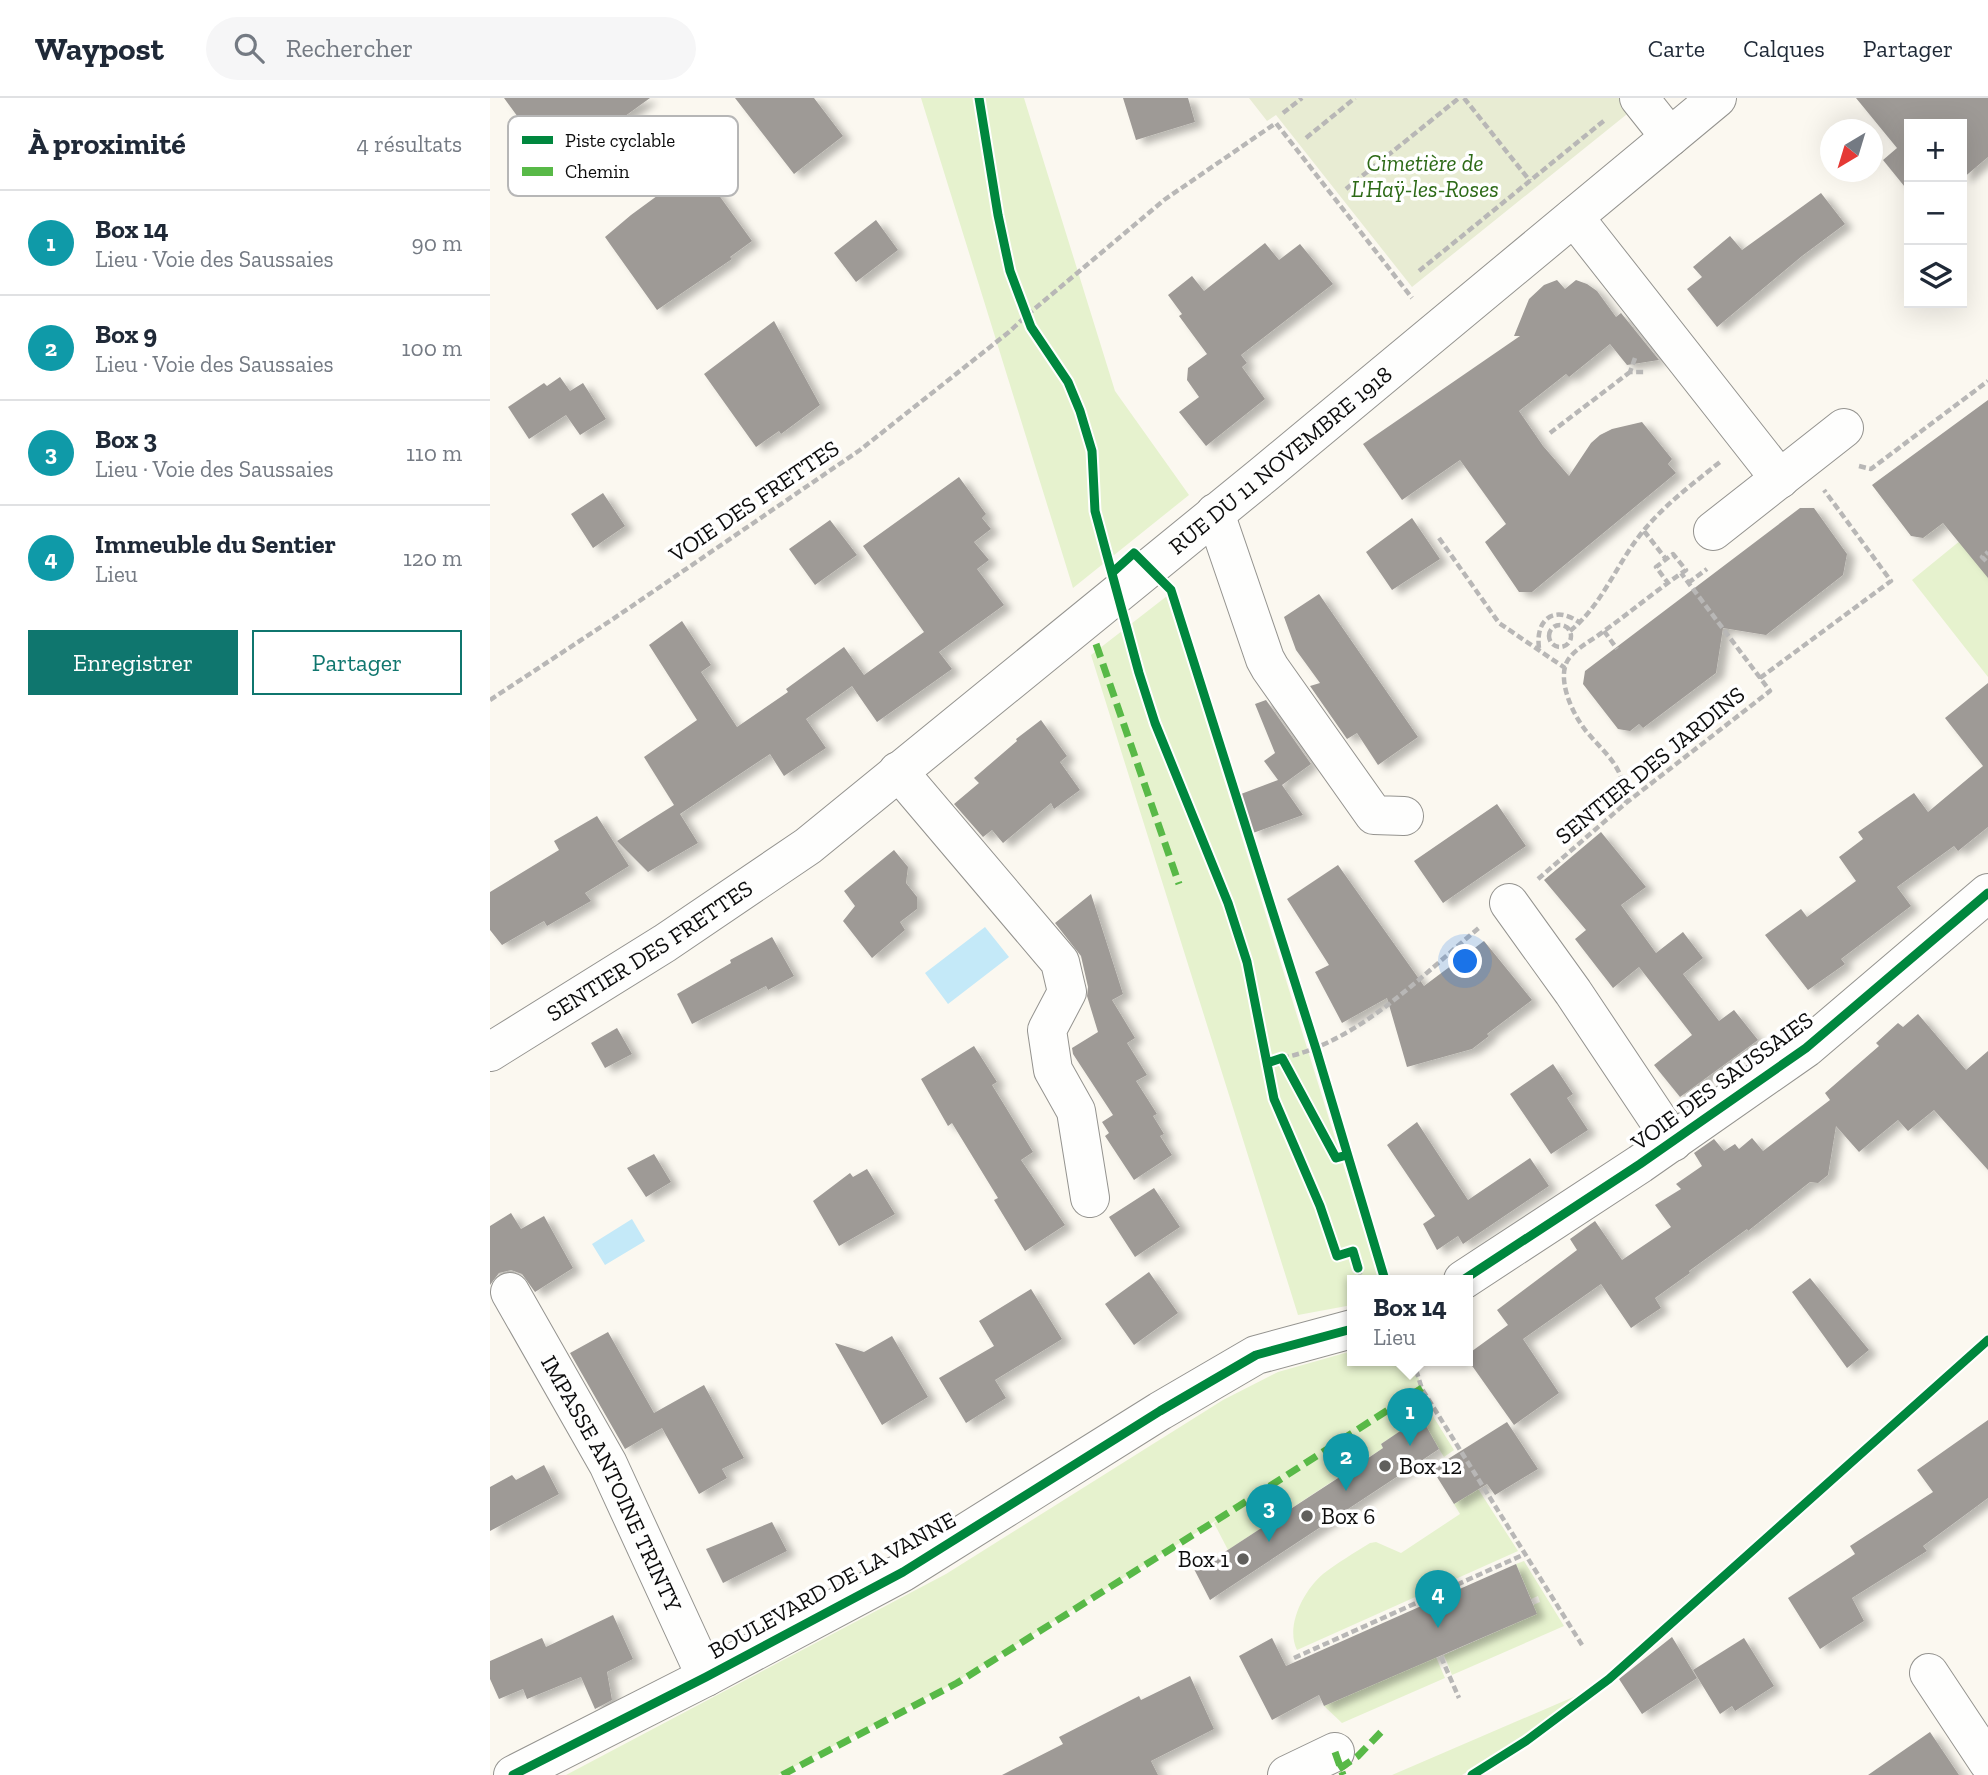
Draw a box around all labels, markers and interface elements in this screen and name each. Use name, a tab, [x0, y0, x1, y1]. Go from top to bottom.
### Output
search box	[206, 17, 696, 80]
text: Waypost	[35, 29, 164, 68]
icon: search	[230, 29, 268, 67]
text: Rechercher	[286, 32, 413, 64]
text: Carte	[1648, 34, 1705, 63]
text: Calques	[1743, 34, 1825, 63]
text: Partager	[1863, 34, 1953, 63]
legend	[508, 116, 738, 196]
north arrow	[1820, 119, 1883, 182]
map controls	[1904, 119, 1967, 308]
button: +	[1904, 119, 1967, 182]
text: À proximité	[28, 126, 186, 162]
text: Piste cyclable	[565, 129, 675, 152]
text: 4 résultats	[357, 130, 462, 158]
park label: Cimetière de L'Haÿ-les-Roses	[1351, 149, 1499, 203]
text: Chemin	[565, 160, 630, 183]
button: −	[1904, 182, 1967, 245]
text: Box 14	[95, 213, 169, 245]
text: 1	[46, 229, 56, 257]
text: 90 m	[411, 229, 462, 257]
text: Lieu · Voie des Saussaies	[95, 245, 334, 273]
button: layers	[1904, 245, 1967, 308]
text: Box 9	[95, 318, 157, 350]
text: 2	[45, 334, 57, 362]
text: 100 m	[402, 334, 462, 362]
text: Lieu · Voie des Saussaies	[95, 350, 334, 378]
street label: RUE DU 11 NOVEMBRE 1918	[1163, 360, 1398, 560]
text: Box 3	[95, 423, 157, 455]
street label: VOIE DES FRETTES	[663, 434, 844, 569]
text: 3	[45, 439, 57, 467]
text: 110 m	[406, 439, 462, 467]
text: Lieu · Voie des Saussaies	[95, 455, 334, 483]
text: Immeuble du Sentier	[95, 528, 336, 560]
text: 4	[44, 544, 58, 572]
text: 120 m	[403, 544, 462, 572]
text: Lieu	[95, 560, 138, 588]
button: Enregistrer	[28, 630, 238, 695]
button: Partager	[252, 630, 462, 695]
street label: SENTIER DES JARDINS	[1550, 680, 1750, 850]
street label: SENTIER DES FRETTES	[541, 874, 758, 1027]
your location	[1448, 944, 1482, 978]
street label: VOIE DES SAUSSAIES	[1625, 1006, 1818, 1157]
popup	[1347, 1275, 1473, 1366]
text: Box 14	[1373, 1291, 1447, 1323]
text: Lieu	[1373, 1323, 1416, 1351]
street label: IMPASSE ANTOINE TRINTY	[535, 1350, 688, 1617]
pin: 1	[1387, 1388, 1433, 1446]
pin: 2	[1323, 1433, 1369, 1491]
place label: Box 12	[1399, 1452, 1462, 1480]
marker: Box 12	[1377, 1458, 1393, 1474]
pin: 3	[1246, 1484, 1292, 1542]
place label: Box 6	[1321, 1502, 1376, 1530]
street label: BOULEVARD DE LA VANNE	[703, 1505, 961, 1665]
marker: Box 6	[1299, 1508, 1315, 1524]
place label: Box 1	[1178, 1545, 1229, 1573]
marker: Box 1	[1235, 1551, 1251, 1567]
pin: 4	[1415, 1570, 1461, 1628]

